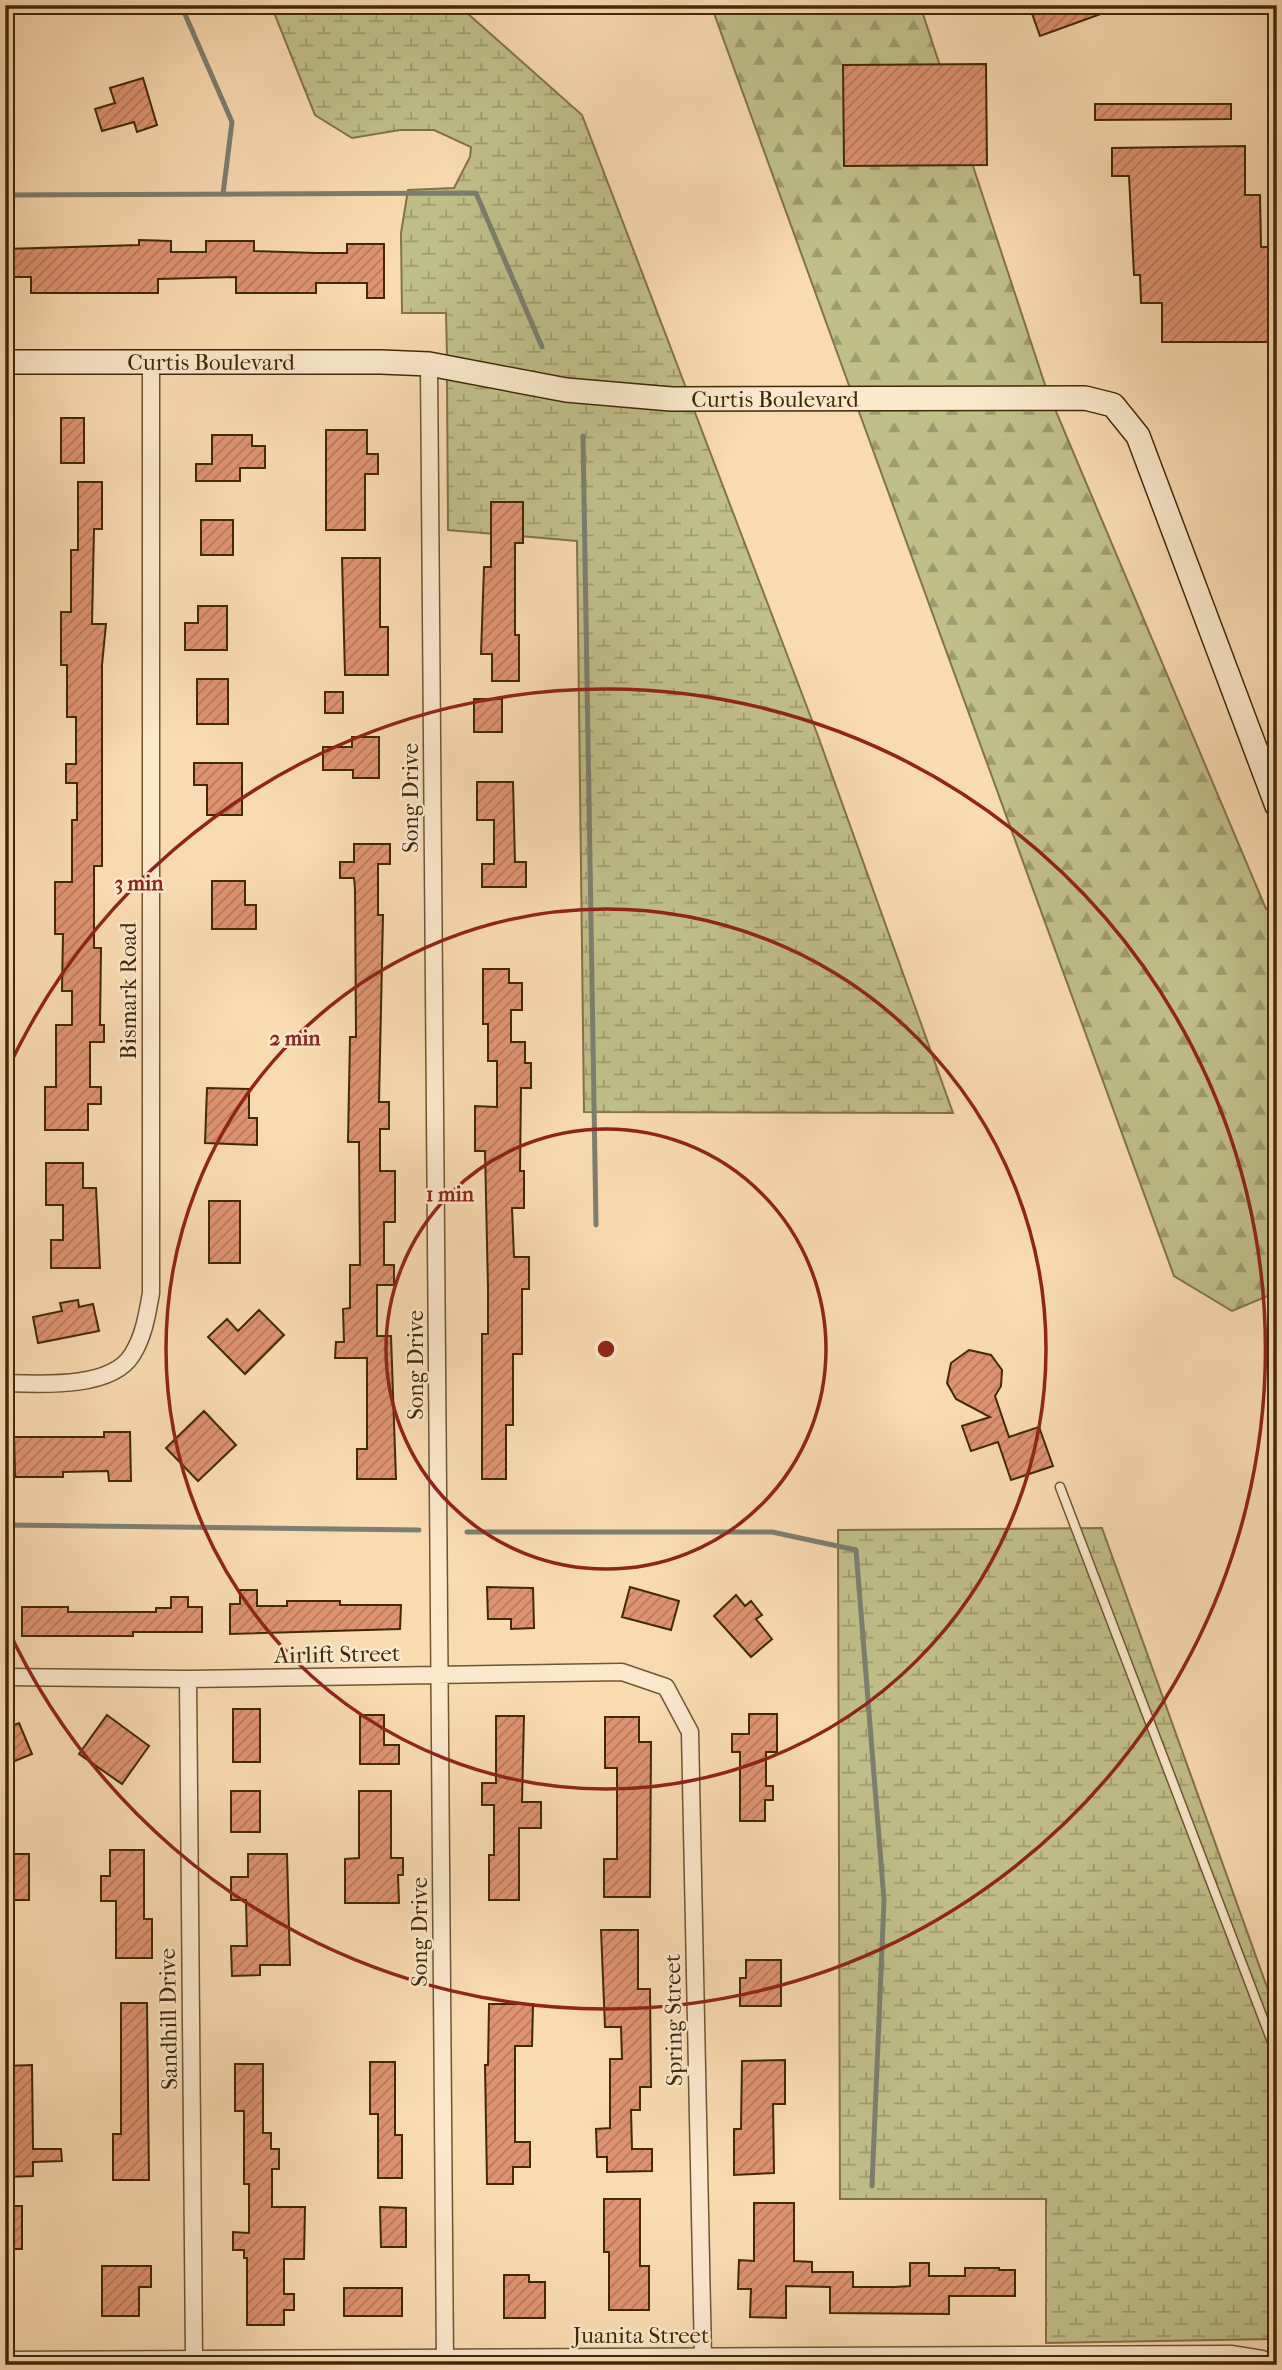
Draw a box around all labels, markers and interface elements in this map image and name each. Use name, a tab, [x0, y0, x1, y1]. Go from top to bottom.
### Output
street label: Curtis Boulevard	[127, 349, 295, 376]
street label: Curtis Boulevard	[691, 386, 859, 413]
street label: Song Drive	[397, 743, 424, 853]
text: 3 min	[115, 871, 164, 895]
street label: Bismark Road	[115, 922, 142, 1060]
text: 2 min	[269, 1026, 321, 1050]
text: 1 min	[426, 1182, 475, 1206]
street label: Song Drive	[402, 1310, 429, 1420]
centre of rings	[594, 1337, 618, 1361]
street label: Airlift Street	[273, 1640, 400, 1669]
street label: Song Drive	[406, 1877, 433, 1987]
street label: Sandhill Drive	[154, 1948, 183, 2090]
street label: Spring Street	[659, 1954, 688, 2086]
street label: Juanita Street	[571, 2322, 709, 2349]

